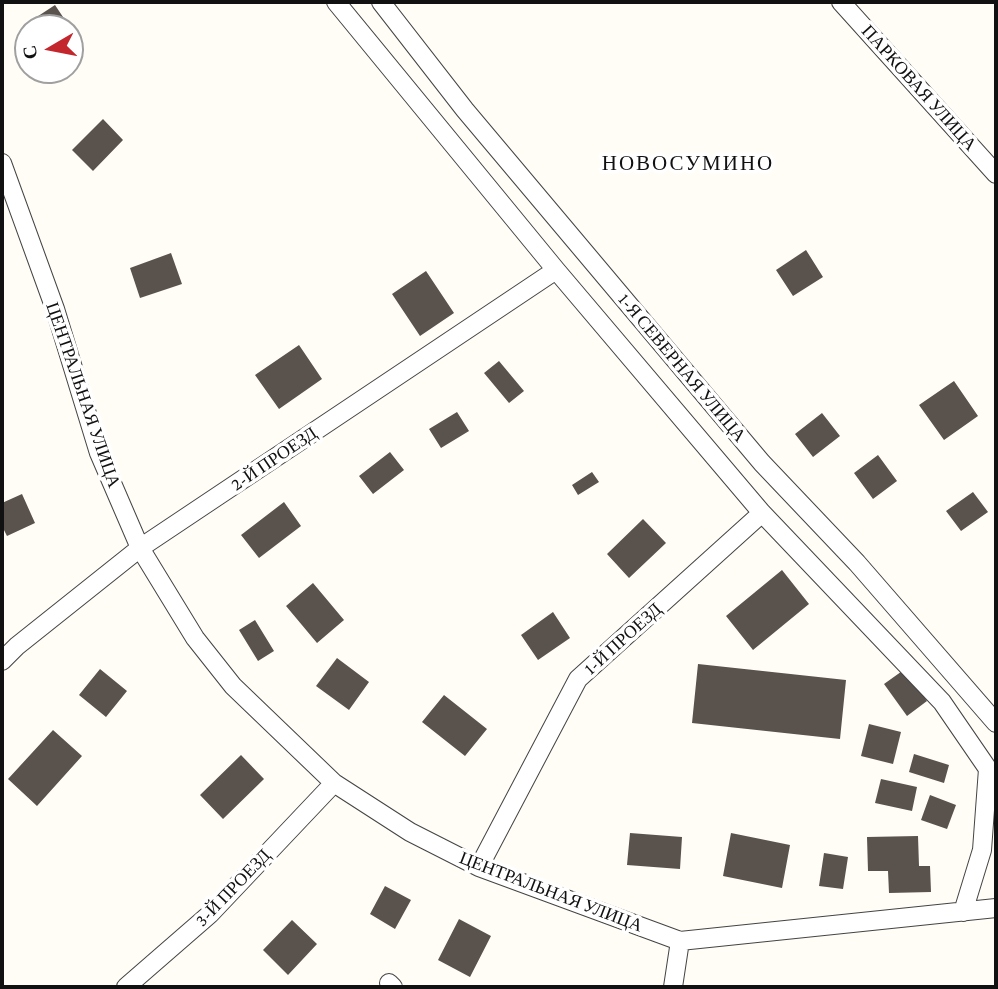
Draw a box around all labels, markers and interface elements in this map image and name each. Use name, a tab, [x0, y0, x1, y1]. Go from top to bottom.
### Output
north arrow	[14, 14, 84, 84]
street label: ПАРКОВАЯ УЛИЦА	[857, 21, 981, 155]
text: С	[18, 44, 41, 61]
district label: НОВОСУМИНО	[603, 151, 773, 177]
street label: 1-Я СЕВЕРНАЯ УЛИЦА	[614, 289, 750, 447]
street label: ЦЕНТРАЛЬНАЯ УЛИЦА	[41, 300, 125, 490]
street label: 2-Й ПРОЕЗД	[227, 422, 321, 496]
street label: 1-Й ПРОЕЗД	[580, 599, 666, 679]
street label: 3-Й ПРОЕЗД	[191, 845, 275, 931]
street label: ЦЕНТРАЛЬНАЯ УЛИЦА	[456, 847, 646, 937]

